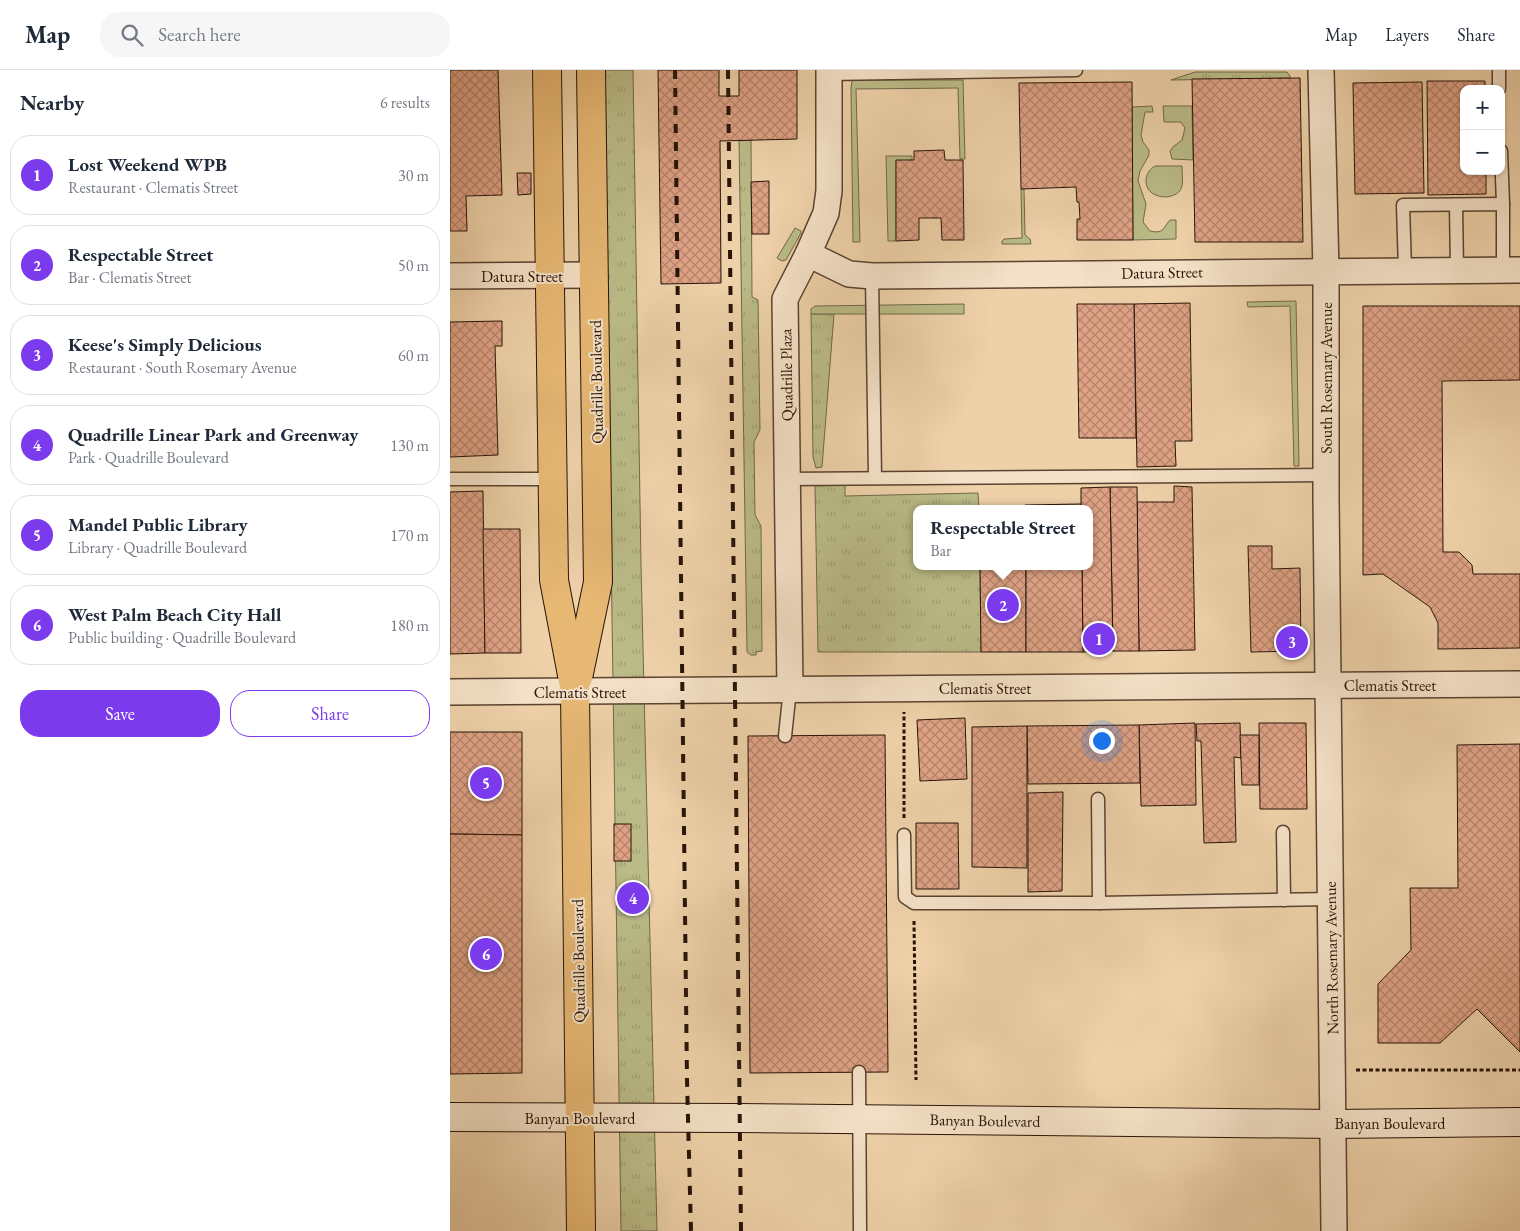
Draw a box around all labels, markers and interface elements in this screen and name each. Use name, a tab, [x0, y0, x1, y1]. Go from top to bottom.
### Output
search box	[100, 12, 450, 57]
text: Map	[25, 19, 70, 50]
icon: search	[118, 21, 146, 49]
text: Search here	[158, 22, 241, 47]
text: Map	[1325, 23, 1357, 46]
text: Layers	[1385, 23, 1429, 46]
text: Share	[1457, 23, 1495, 46]
map controls	[1460, 85, 1505, 175]
button: +	[1460, 85, 1505, 130]
text: Nearby	[20, 89, 84, 116]
text: 6 results	[380, 92, 430, 113]
button: −	[1460, 130, 1505, 175]
text: Lost Weekend WPB	[68, 152, 227, 177]
text: 1	[33, 165, 41, 186]
text: 30 m	[398, 165, 429, 186]
text: Restaurant · Clematis Street	[68, 177, 238, 198]
text: Respectable Street	[68, 242, 213, 267]
text: 2	[33, 255, 41, 276]
text: 50 m	[398, 255, 429, 276]
street label: Datura Street	[1121, 261, 1203, 284]
street label: Datura Street	[481, 266, 563, 287]
text: Bar · Clematis Street	[68, 267, 191, 288]
street label: South Rosemary Avenue	[1316, 302, 1337, 454]
street label: Quadrille Boulevard	[585, 319, 608, 444]
street label: Quadrille Plaza	[775, 328, 798, 421]
text: Keese's Simply Delicious	[68, 332, 262, 357]
text: 3	[33, 345, 41, 366]
text: 60 m	[398, 345, 429, 366]
text: Restaurant · South Rosemary Avenue	[68, 357, 297, 378]
text: Quadrille Linear Park and Greenway	[68, 422, 358, 447]
text: 4	[33, 435, 41, 456]
text: 130 m	[390, 435, 429, 456]
text: Park · Quadrille Boulevard	[68, 447, 229, 468]
popup	[913, 505, 1093, 570]
text: Mandel Public Library	[68, 512, 248, 537]
text: Respectable Street	[930, 515, 1076, 540]
text: 5	[33, 525, 41, 546]
text: 170 m	[390, 525, 429, 546]
text: Library · Quadrille Boulevard	[68, 537, 247, 558]
text: Bar	[930, 540, 951, 561]
pin: 2	[987, 586, 1019, 624]
text: West Palm Beach City Hall	[68, 602, 281, 627]
text: 6	[33, 615, 41, 636]
text: 180 m	[390, 615, 429, 636]
pin: 1	[1083, 620, 1115, 658]
pin: 3	[1276, 623, 1308, 661]
text: Public building · Quadrille Boulevard	[68, 627, 296, 648]
street label: Clematis Street	[1344, 675, 1436, 696]
street label: Clematis Street	[939, 678, 1031, 699]
street label: Clematis Street	[534, 682, 626, 703]
button: Save	[20, 690, 220, 737]
button: Share	[230, 690, 430, 737]
your location	[1089, 728, 1115, 754]
pin: 5	[470, 764, 502, 802]
pin: 4	[617, 879, 649, 917]
street label: North Rosemary Avenue	[1320, 881, 1343, 1035]
street label: Quadrille Boulevard	[567, 898, 590, 1023]
pin: 6	[470, 935, 502, 973]
street label: Banyan Boulevard	[525, 1108, 636, 1129]
street label: Banyan Boulevard	[929, 1109, 1041, 1132]
street label: Banyan Boulevard	[1335, 1113, 1446, 1134]

